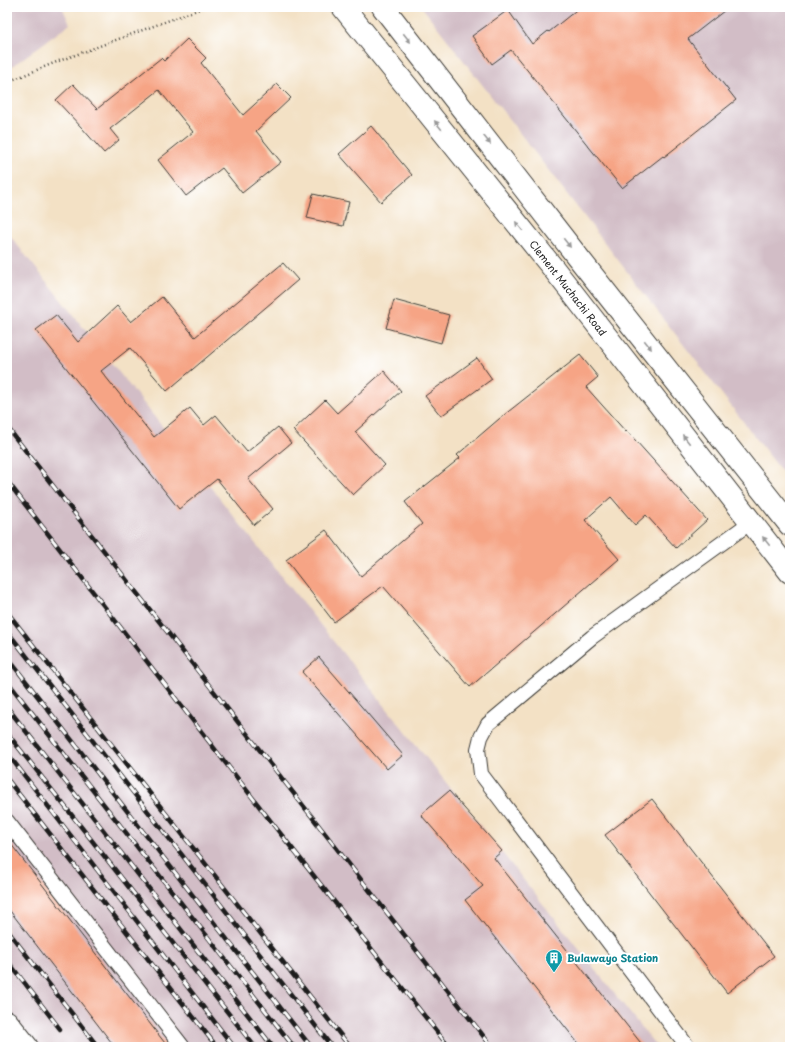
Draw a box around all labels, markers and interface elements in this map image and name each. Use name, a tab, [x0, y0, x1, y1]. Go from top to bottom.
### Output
one-way arrow	[403, 32, 412, 43]
one-way arrow	[433, 120, 442, 131]
one-way arrow	[483, 135, 491, 146]
one-way arrow	[515, 221, 523, 232]
street label: Clement Muchachi Road	[526, 237, 611, 339]
one-way arrow	[563, 237, 571, 248]
one-way arrow	[643, 339, 652, 350]
one-way arrow	[682, 433, 690, 444]
one-way arrow	[761, 536, 770, 547]
building icon: Bulawayo Station	[544, 948, 564, 973]
place label: Bulawayo Station	[567, 950, 658, 965]

